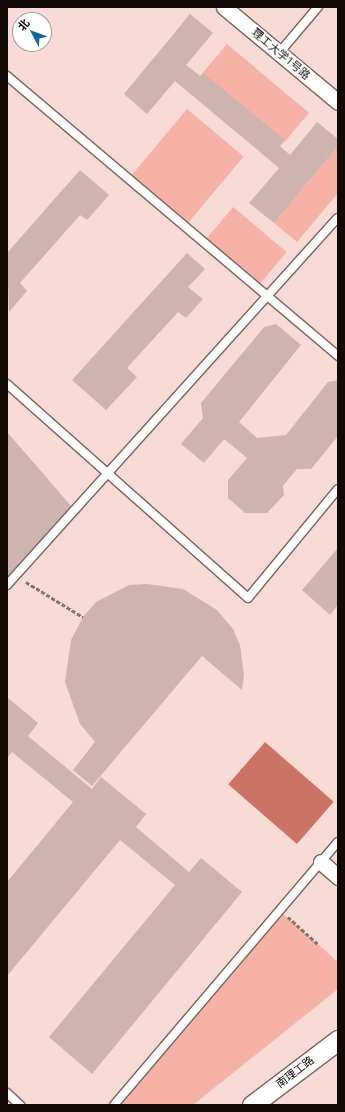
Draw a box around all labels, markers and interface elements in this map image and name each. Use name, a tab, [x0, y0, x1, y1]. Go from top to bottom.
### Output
north arrow	[12, 12, 52, 52]
text: 北	[14, 15, 33, 34]
street label: 理工大学1号路	[249, 26, 313, 82]
street label: 南理工路	[273, 1053, 317, 1091]

